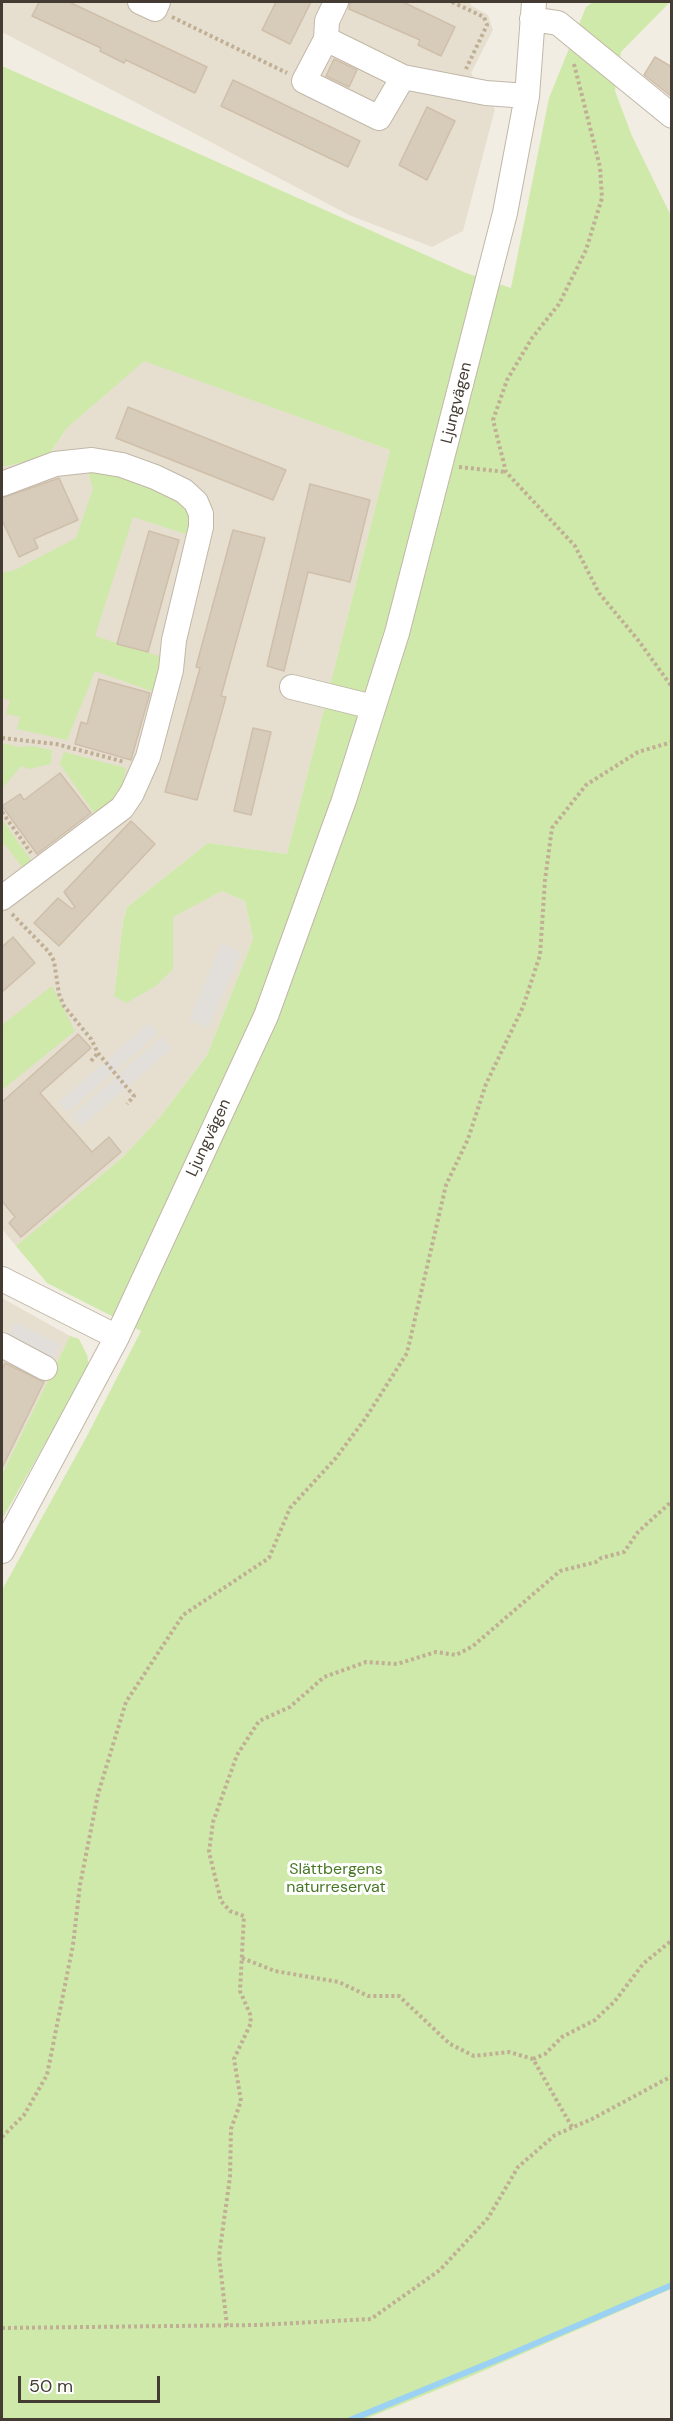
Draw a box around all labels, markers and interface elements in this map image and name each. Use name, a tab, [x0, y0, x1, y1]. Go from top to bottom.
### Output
street label: Ljungvägen	[438, 360, 476, 446]
street label: Ljungvägen	[183, 1096, 235, 1180]
park label: Slättbergens naturreservat	[286, 1860, 386, 1898]
scale bar	[21, 2364, 164, 2402]
text: 50 m	[29, 2374, 73, 2398]

